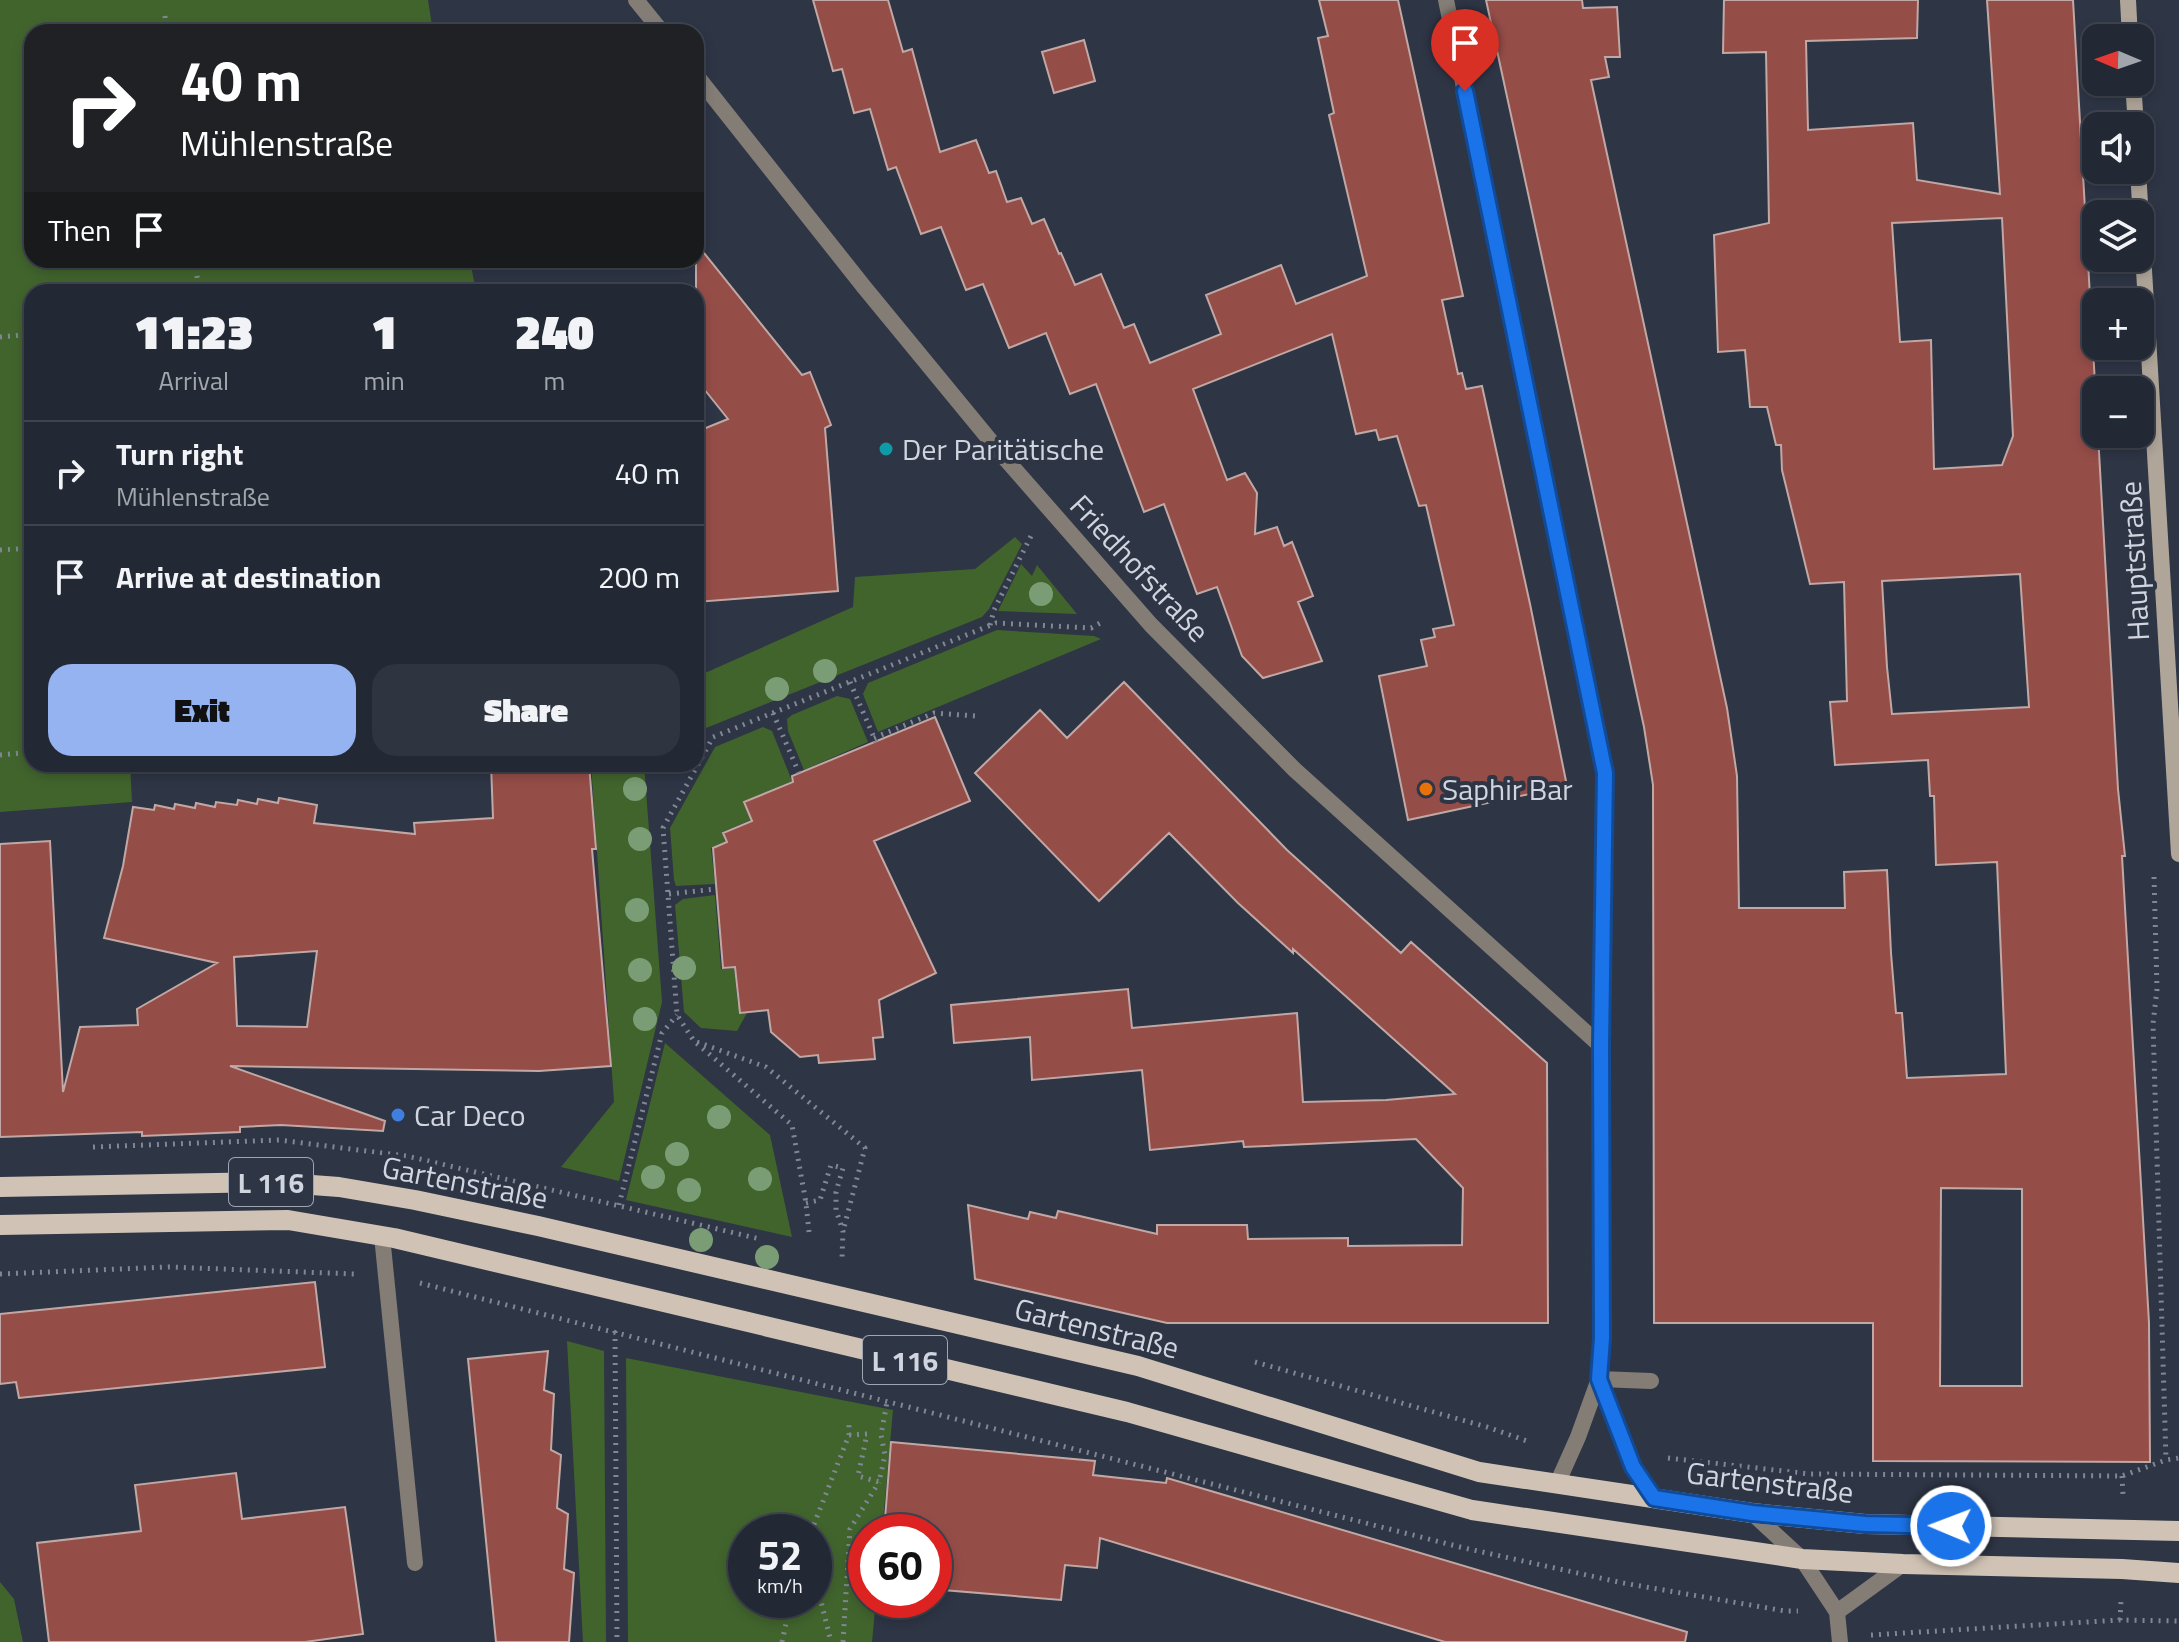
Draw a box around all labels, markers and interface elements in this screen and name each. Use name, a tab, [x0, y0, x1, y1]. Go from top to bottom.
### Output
pin	[1431, 9, 1499, 91]
icon: arrive	[1443, 21, 1487, 65]
north arrow	[2082, 24, 2154, 96]
map controls	[2082, 24, 2154, 448]
text: 40 m	[180, 38, 302, 123]
icon: right	[48, 56, 152, 160]
button: sound	[2082, 112, 2154, 184]
text: Mühlenstraße	[180, 115, 393, 170]
button: layers	[2082, 200, 2154, 272]
text: Then	[48, 207, 111, 253]
icon: arrive	[127, 208, 171, 252]
button: +	[2082, 288, 2154, 360]
text: 11:23	[134, 295, 253, 368]
text: 1	[371, 295, 397, 368]
text: 240	[515, 295, 594, 368]
text: Arrival	[158, 361, 229, 400]
text: min	[363, 361, 405, 400]
text: m	[544, 361, 565, 400]
button: −	[2082, 376, 2154, 448]
place label: Der Paritätische	[902, 426, 1104, 472]
text: Turn right	[116, 431, 244, 477]
marker: Der Paritätische	[877, 440, 895, 458]
text: 40 m	[615, 450, 680, 496]
icon: right	[48, 451, 92, 495]
text: Mühlenstraße	[116, 477, 270, 516]
street label: Hauptstraße	[2107, 480, 2161, 642]
street label: Friedhofstraße	[1059, 484, 1221, 652]
text: Arrive at destination	[116, 554, 381, 600]
text: 200 m	[598, 554, 680, 600]
icon: arrive	[48, 555, 92, 599]
button: Exit	[48, 664, 356, 756]
button: Share	[372, 664, 680, 756]
place label: Saphir Bar	[1442, 766, 1573, 812]
marker: Saphir Bar	[1417, 780, 1435, 798]
place label: Car Deco	[414, 1092, 526, 1138]
marker: Car Deco	[389, 1106, 407, 1124]
street label: Gartenstraße	[378, 1143, 552, 1221]
road number: L 116	[229, 1158, 313, 1206]
street label: Gartenstraße	[1010, 1285, 1184, 1371]
road number: L 116	[863, 1336, 947, 1384]
street label: Gartenstraße	[1684, 1449, 1856, 1515]
position arrow	[1909, 1484, 1993, 1568]
speed limit sign: 60	[848, 1514, 952, 1618]
text: 52	[758, 1525, 802, 1586]
text: km/h	[757, 1570, 803, 1601]

